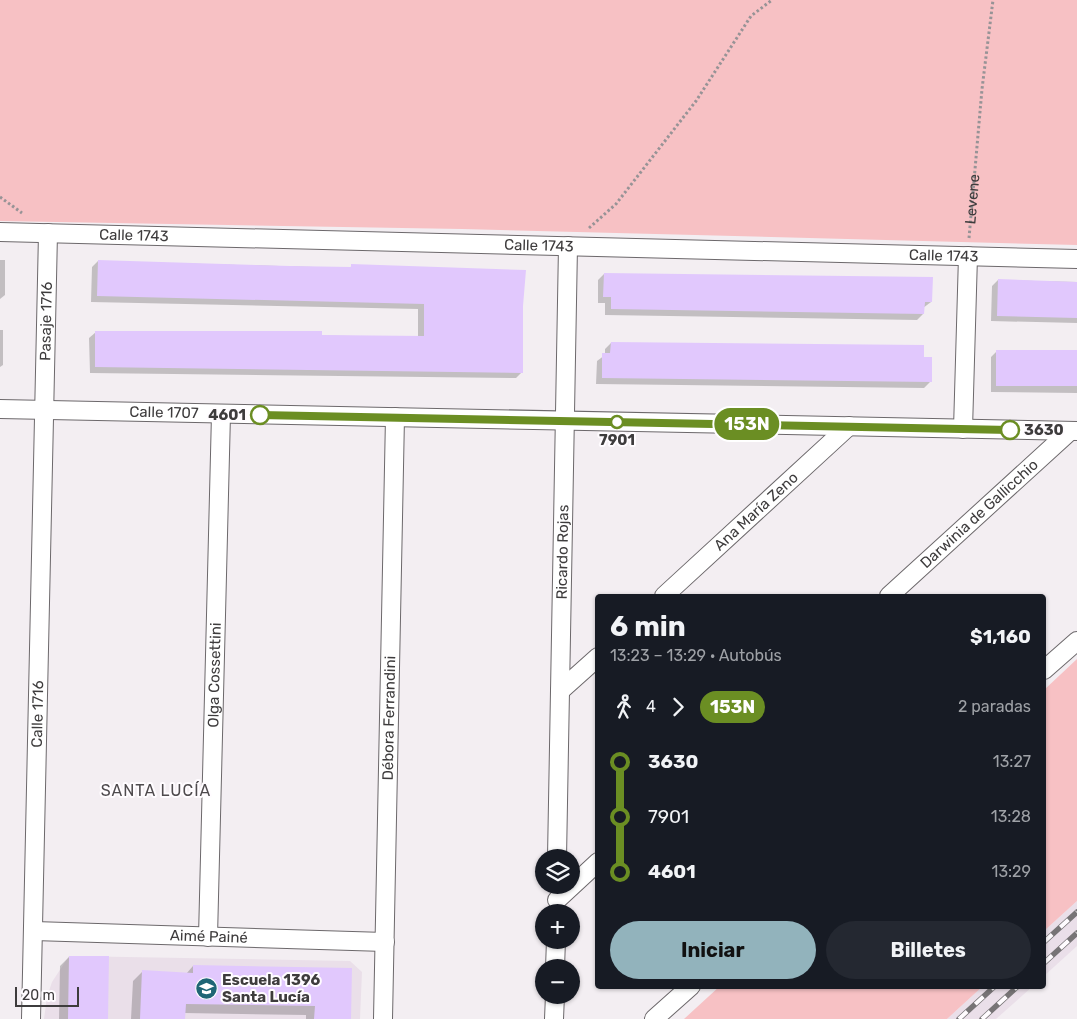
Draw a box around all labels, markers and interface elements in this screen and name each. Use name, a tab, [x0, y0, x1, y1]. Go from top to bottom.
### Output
street label: Levene	[961, 173, 984, 225]
street label: Calle 1743	[99, 225, 169, 245]
street label: Calle 1743	[504, 236, 574, 255]
street label: Calle 1743	[909, 246, 979, 266]
street label: Pasaje 1716	[36, 281, 56, 361]
street label: Calle 1707	[129, 403, 199, 422]
marker: 4601	[250, 405, 270, 425]
place label: 4601	[208, 406, 246, 424]
line badge: 153N	[712, 408, 782, 440]
text: 153N	[724, 413, 770, 435]
marker: 7901	[610, 415, 624, 429]
marker: 3630	[1000, 420, 1020, 440]
place label: 3630	[1024, 421, 1064, 439]
place label: 7901	[599, 431, 635, 449]
street label: Darwinia de Gallicchio	[917, 456, 1042, 572]
street label: Ana María Zeno	[710, 468, 802, 554]
street label: Ricardo Rojas	[553, 504, 572, 600]
text: 6 min	[610, 610, 686, 643]
street label: Olga Cossettini	[204, 622, 225, 728]
text: $1,160	[970, 625, 1031, 648]
text: 13:23 – 13:29 · Autobús	[610, 646, 782, 665]
street label: Débora Ferrandini	[379, 655, 399, 781]
street label: Calle 1716	[28, 680, 47, 748]
icon: walk	[610, 693, 638, 721]
icon: forward	[664, 693, 692, 721]
text: 153N	[710, 696, 755, 718]
text: 4	[646, 697, 656, 716]
text: 2 paradas	[958, 697, 1031, 716]
text: 3630	[648, 750, 698, 773]
text: 13:27	[993, 752, 1031, 771]
district label: SANTA LUCÍA	[101, 781, 211, 800]
text: 7901	[648, 805, 689, 828]
text: 13:28	[991, 807, 1031, 826]
map controls	[535, 849, 580, 1004]
button: layers	[535, 849, 580, 894]
text: 4601	[648, 860, 696, 883]
text: 13:29	[992, 862, 1031, 881]
button: +	[535, 904, 580, 949]
button: Iniciar	[610, 921, 816, 979]
button: Billetes	[826, 921, 1031, 979]
street label: Aimé Painé	[170, 926, 248, 947]
button: −	[535, 959, 580, 1004]
place label: Escuela 1396 Santa Lucía	[222, 971, 320, 1006]
school or university icon: Escuela 1396 Santa Lucía	[194, 977, 218, 1001]
scale bar	[15, 984, 79, 1007]
text: 20 m	[22, 987, 55, 1004]

